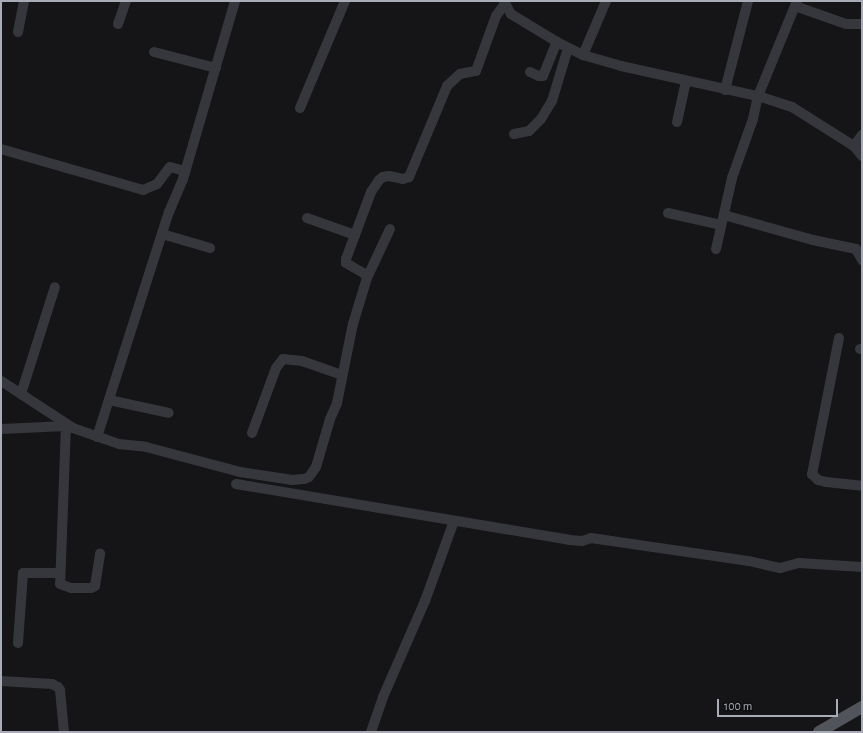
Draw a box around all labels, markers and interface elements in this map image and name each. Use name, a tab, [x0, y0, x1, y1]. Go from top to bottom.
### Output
scale bar	[719, 691, 840, 717]
text: 100 m	[724, 700, 752, 712]

